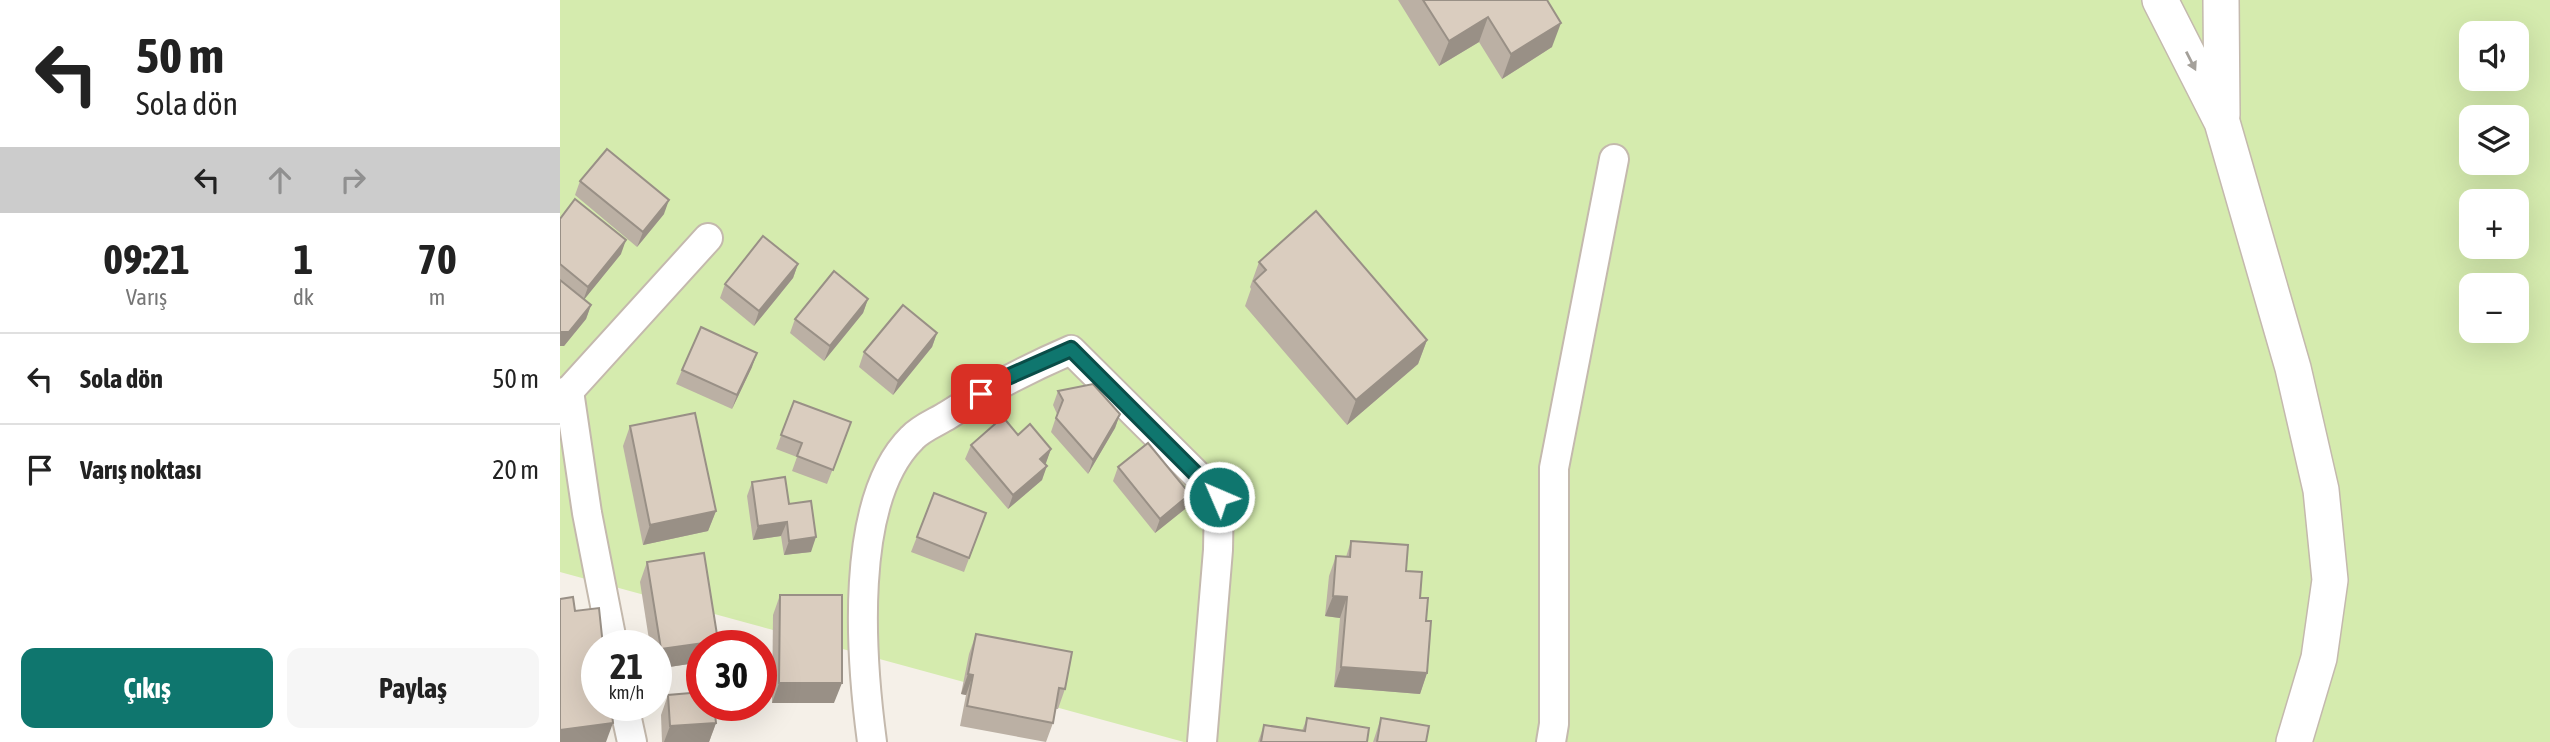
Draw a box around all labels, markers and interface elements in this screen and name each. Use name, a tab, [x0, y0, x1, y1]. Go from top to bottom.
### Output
map controls	[2459, 21, 2529, 343]
button: sound	[2459, 21, 2529, 91]
text: 50 m	[136, 27, 224, 83]
icon: left	[21, 28, 112, 119]
one-way arrow	[2186, 51, 2197, 71]
text: Sola dön	[136, 85, 238, 122]
button: layers	[2459, 105, 2529, 175]
icon: left	[188, 161, 226, 199]
icon: ahead	[261, 161, 299, 199]
icon: right	[334, 161, 372, 199]
button: +	[2459, 189, 2529, 259]
text: 09:21	[103, 235, 190, 283]
text: 1	[294, 235, 313, 283]
text: 70	[417, 235, 457, 283]
button: −	[2459, 273, 2529, 343]
text: Varış	[126, 284, 167, 310]
text: dk	[293, 284, 314, 310]
text: m	[429, 284, 445, 310]
icon: left	[21, 360, 59, 398]
text: Sola dön	[80, 364, 163, 394]
text: 50 m	[492, 364, 539, 394]
pin	[951, 364, 1011, 424]
icon: arrive	[962, 375, 1000, 413]
icon: arrive	[21, 451, 59, 489]
text: Varış noktası	[80, 455, 201, 485]
text: 20 m	[492, 455, 539, 485]
position arrow	[1182, 460, 1256, 534]
speed limit sign: 30	[686, 630, 777, 721]
text: 21	[610, 646, 643, 686]
button: Çıkış	[21, 648, 273, 728]
button: Paylaş	[287, 648, 539, 728]
text: km/h	[609, 682, 644, 703]

